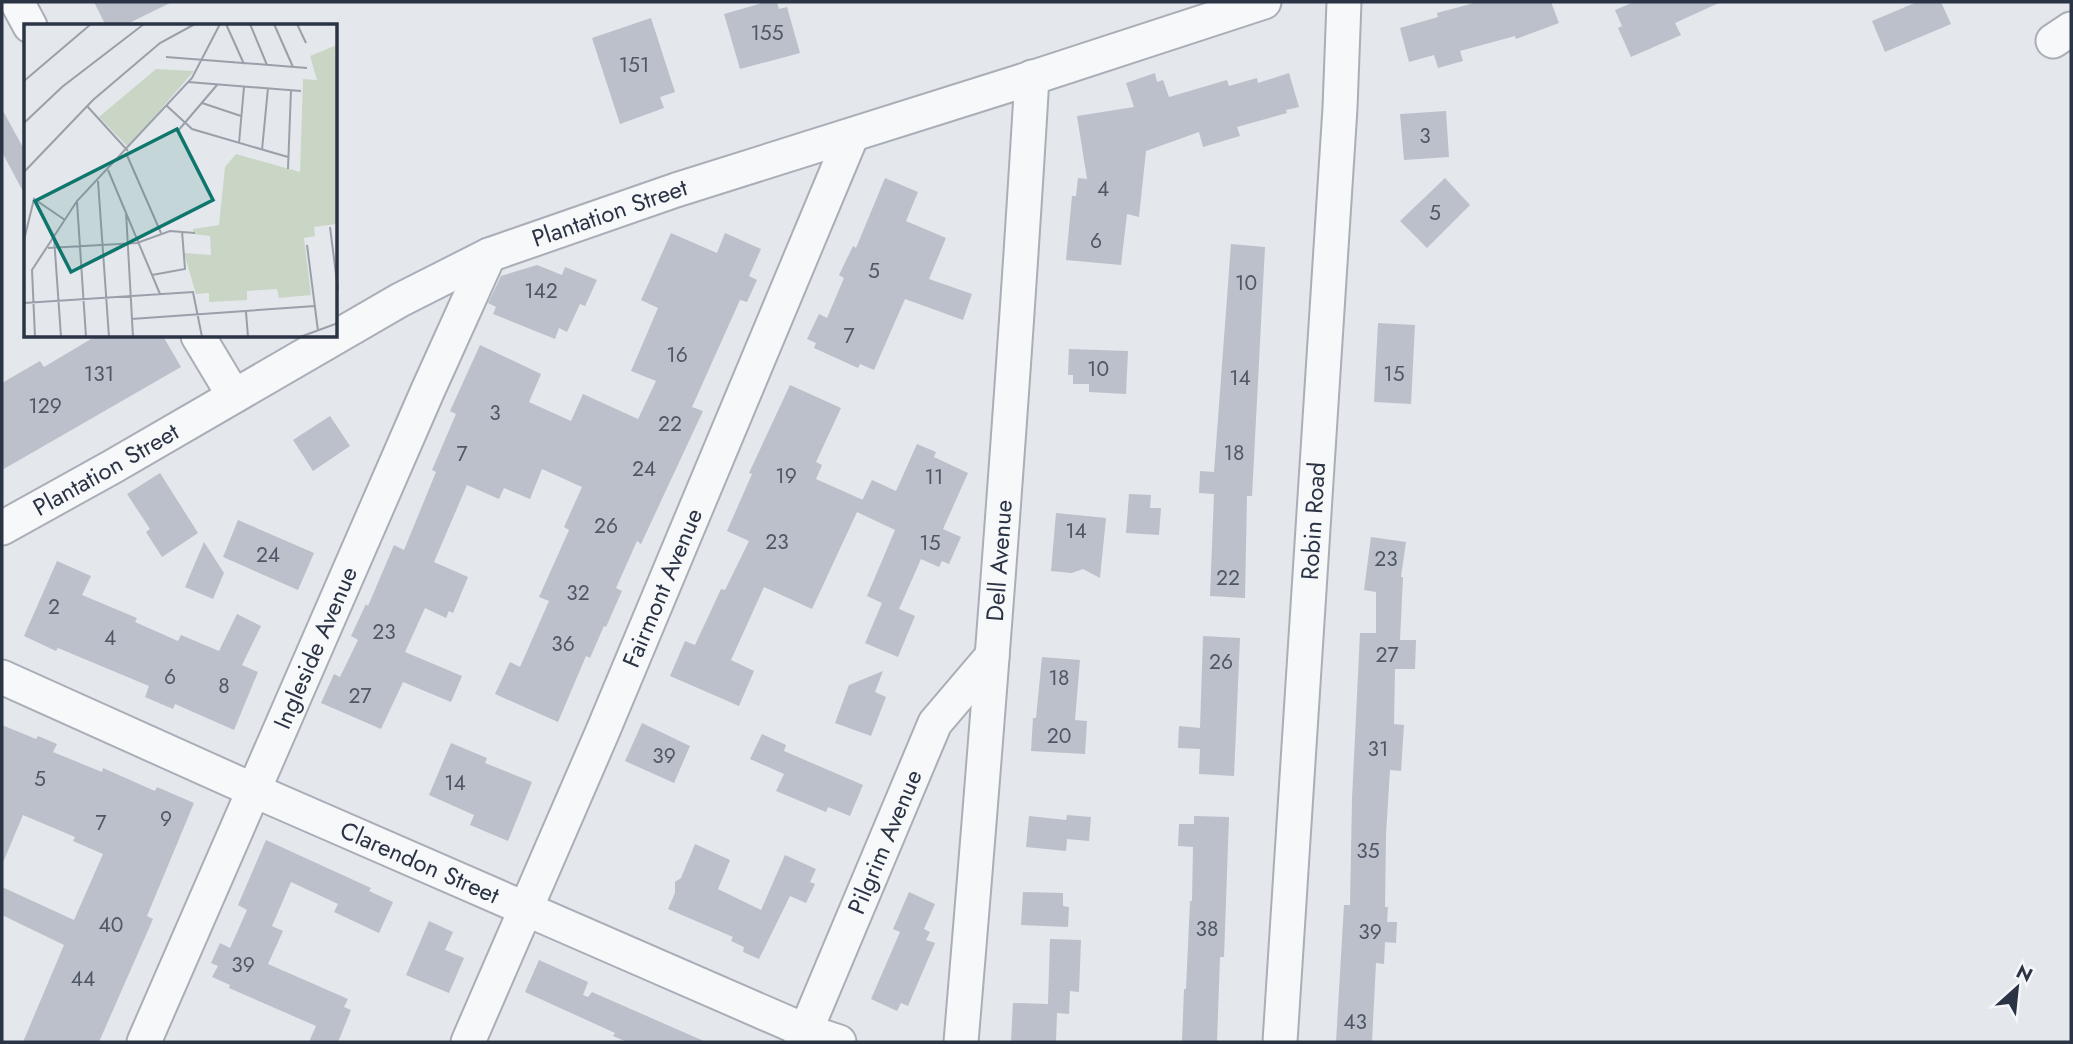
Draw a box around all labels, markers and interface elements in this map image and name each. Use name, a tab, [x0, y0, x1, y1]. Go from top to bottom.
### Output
house number: 155	[750, 18, 784, 48]
inset map	[24, 24, 338, 338]
house number: 151	[619, 50, 649, 80]
house number: 3	[1419, 121, 1431, 151]
street label: Plantation Street	[527, 170, 692, 256]
house number: 4	[1097, 174, 1109, 204]
house number: 5	[1429, 198, 1441, 228]
house number: 6	[1090, 226, 1102, 256]
house number: 5	[868, 256, 880, 286]
house number: 10	[1235, 268, 1257, 298]
house number: 142	[524, 276, 558, 306]
house number: 7	[843, 321, 855, 351]
house number: 16	[666, 340, 688, 370]
house number: 10	[1087, 354, 1109, 384]
house number: 131	[84, 359, 114, 389]
house number: 15	[1383, 359, 1405, 389]
house number: 14	[1229, 363, 1251, 393]
house number: 129	[28, 391, 62, 421]
house number: 3	[489, 398, 501, 428]
house number: 22	[658, 409, 682, 439]
street label: Plantation Street	[26, 414, 185, 525]
house number: 18	[1224, 438, 1244, 468]
house number: 7	[456, 439, 468, 469]
house number: 24	[632, 454, 656, 484]
house number: 19	[775, 461, 797, 491]
street label: Robin Road	[1292, 461, 1334, 581]
house number: 11	[925, 462, 943, 492]
street label: Dell Avenue	[977, 498, 1021, 623]
street label: Fairmont Avenue	[613, 503, 711, 673]
house number: 26	[594, 511, 618, 541]
house number: 14	[1065, 516, 1087, 546]
house number: 23	[765, 527, 789, 557]
house number: 15	[919, 528, 941, 558]
house number: 24	[256, 540, 280, 570]
house number: 23	[1374, 544, 1398, 574]
street label: Ingleside Avenue	[264, 561, 366, 734]
house number: 22	[1216, 563, 1240, 593]
house number: 32	[566, 578, 590, 608]
house number: 2	[48, 592, 60, 622]
house number: 23	[372, 617, 396, 647]
house number: 4	[104, 623, 116, 653]
house number: 36	[551, 629, 575, 659]
house number: 27	[1376, 640, 1398, 670]
house number: 26	[1209, 647, 1233, 677]
house number: 6	[164, 662, 176, 692]
house number: 18	[1049, 663, 1069, 693]
house number: 8	[218, 671, 230, 701]
house number: 27	[349, 681, 371, 711]
house number: 20	[1047, 721, 1071, 751]
house number: 31	[1368, 734, 1388, 764]
house number: 39	[652, 741, 676, 771]
house number: 5	[34, 764, 46, 794]
street label: Pilgrim Avenue	[839, 764, 931, 919]
house number: 14	[444, 768, 466, 798]
house number: 9	[160, 804, 172, 834]
house number: 7	[95, 808, 107, 838]
street label: Clarendon Street	[335, 812, 505, 912]
house number: 35	[1356, 836, 1380, 866]
house number: 40	[99, 910, 123, 940]
house number: 38	[1196, 914, 1218, 944]
house number: 39	[1358, 917, 1382, 947]
house number: 39	[231, 950, 255, 980]
north arrow	[1982, 953, 2052, 1023]
text: N	[2012, 958, 2037, 989]
house number: 44	[71, 964, 95, 994]
house number: 43	[1343, 1007, 1367, 1037]

